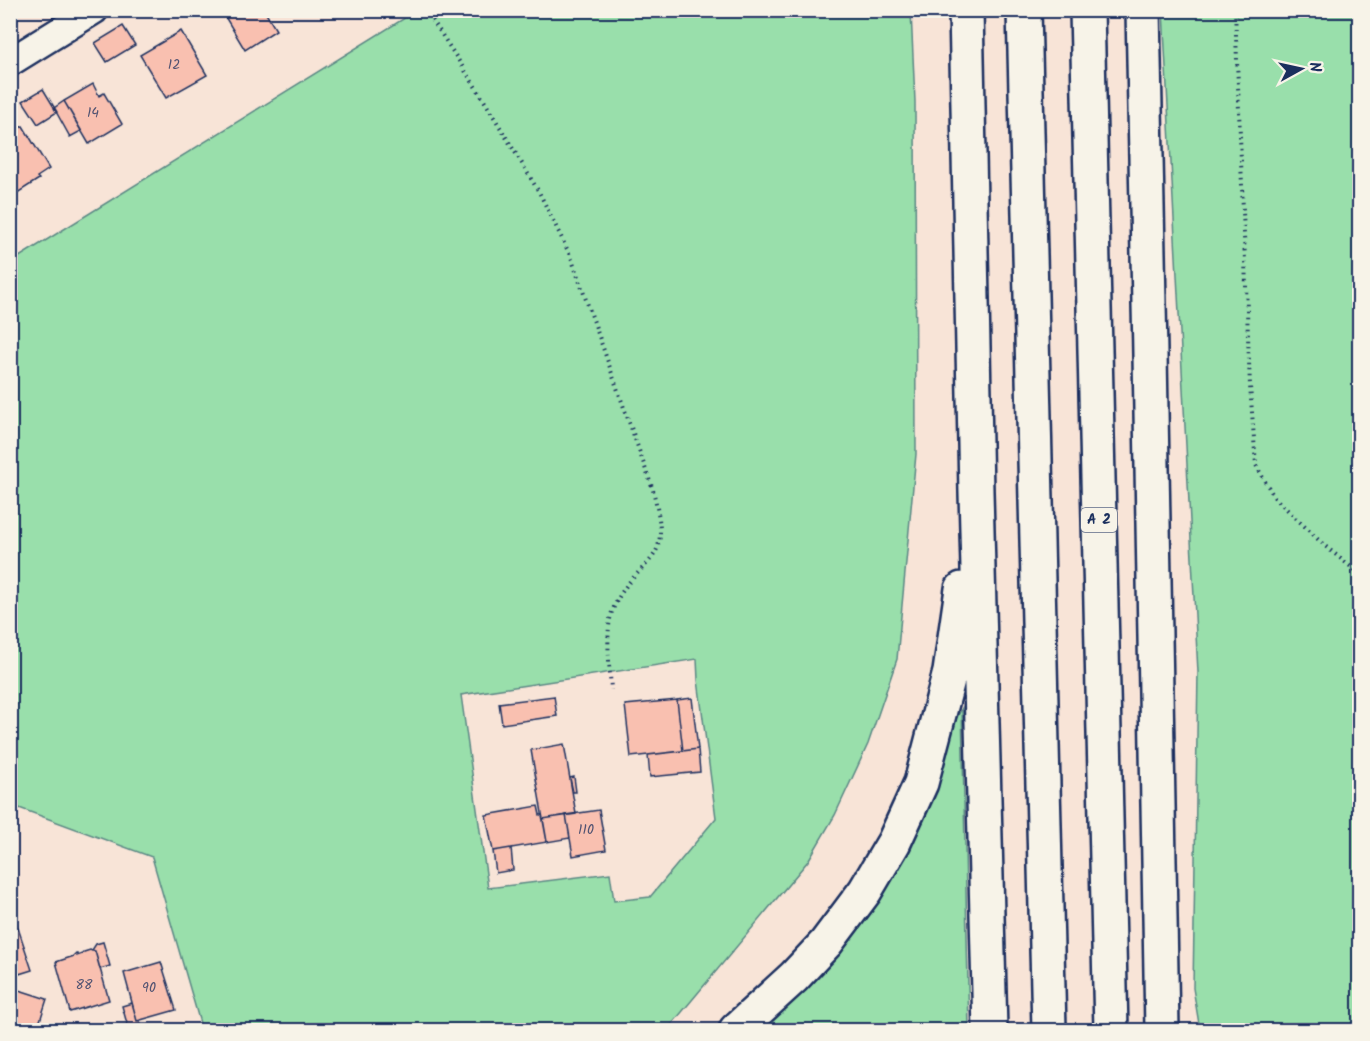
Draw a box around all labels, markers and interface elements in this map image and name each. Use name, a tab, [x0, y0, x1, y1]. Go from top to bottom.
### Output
north arrow	[1271, 39, 1331, 99]
house number: 12	[168, 54, 180, 76]
text: N	[1301, 60, 1327, 74]
house number: 14	[87, 102, 99, 124]
road number: A 2	[1081, 508, 1117, 532]
house number: 110	[578, 819, 594, 841]
house number: 88	[76, 974, 93, 996]
house number: 90	[142, 977, 156, 999]

